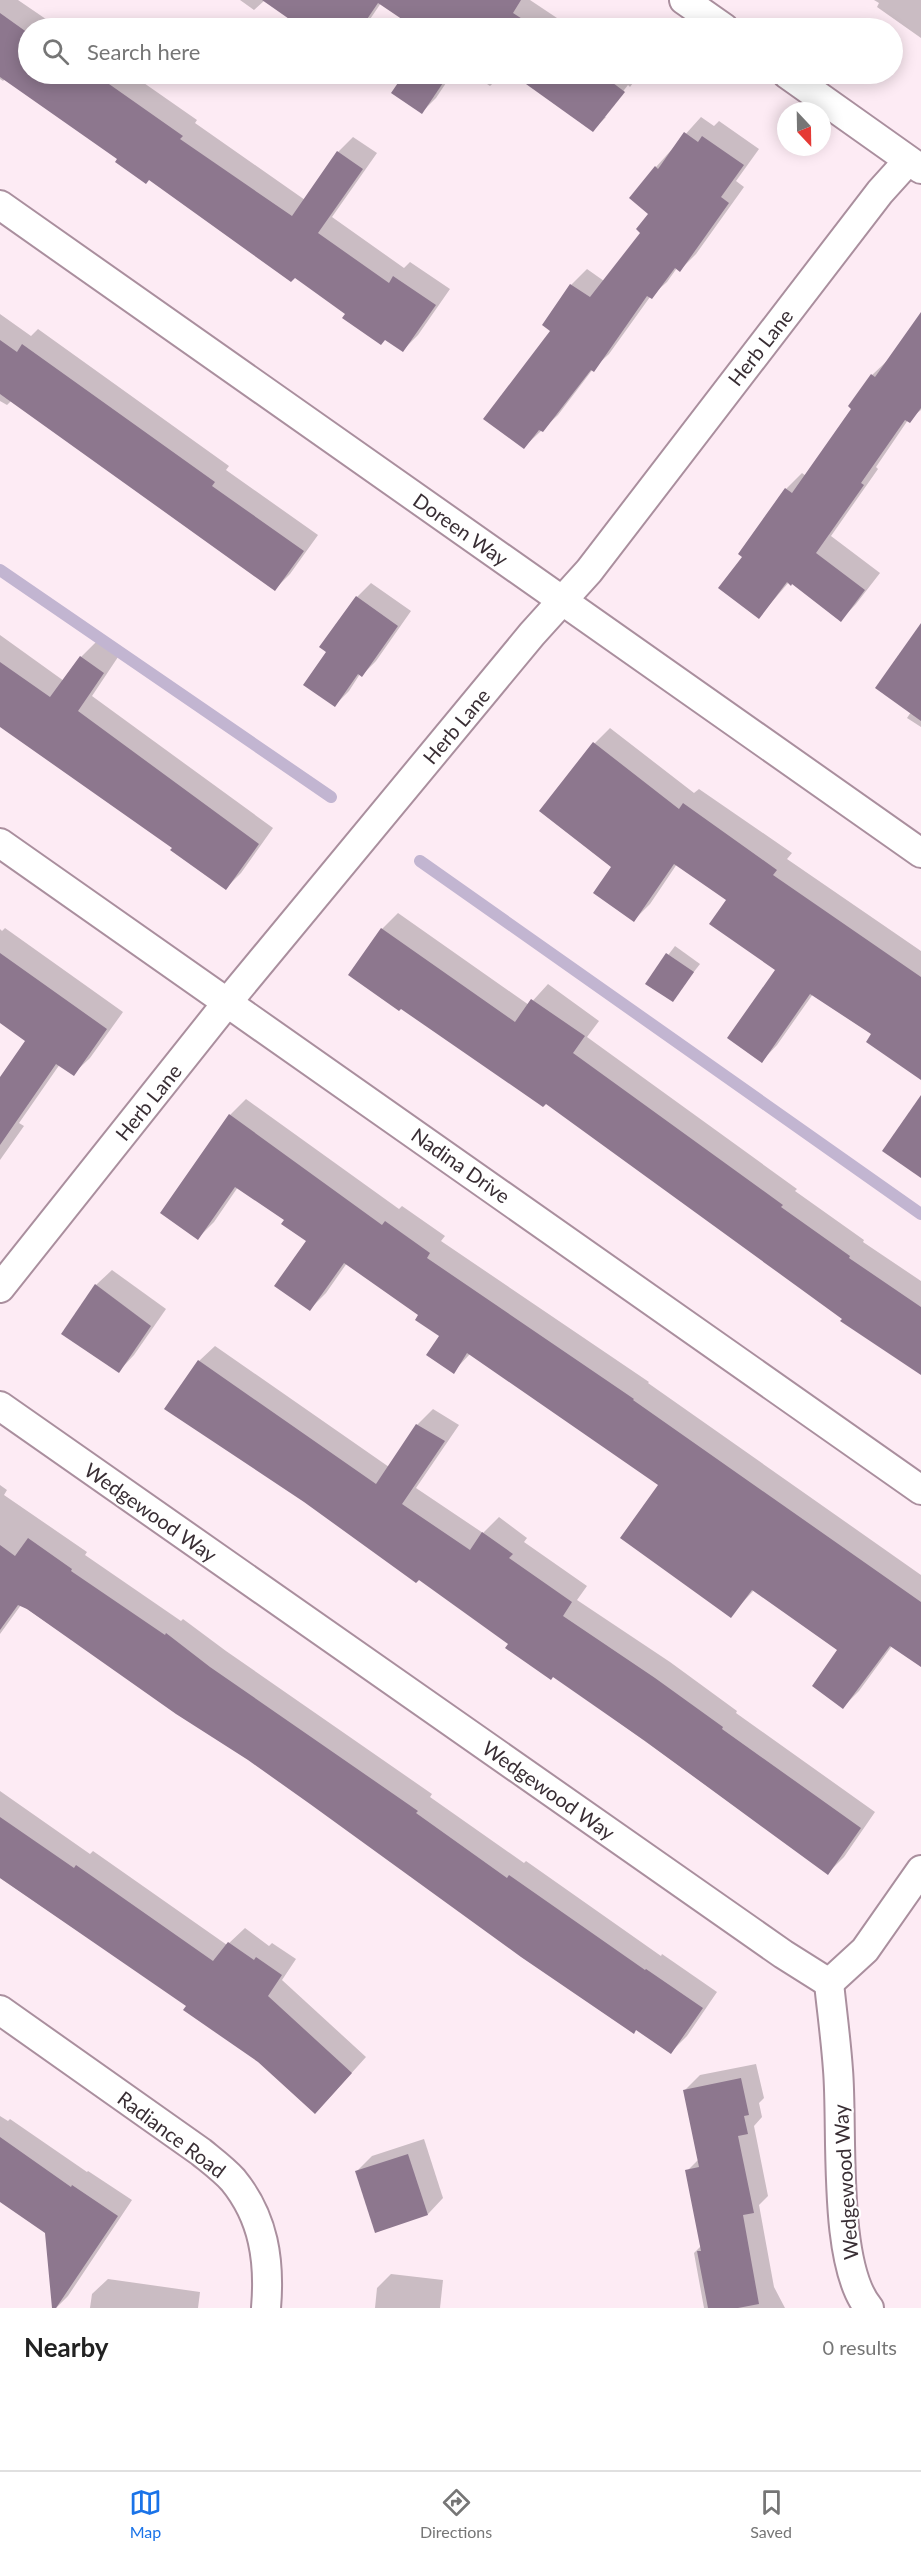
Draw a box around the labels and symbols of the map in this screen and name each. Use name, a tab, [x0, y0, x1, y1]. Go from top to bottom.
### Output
north arrow	[777, 102, 831, 156]
street label: Herb Lane	[723, 304, 797, 390]
street label: Doreen Way	[409, 488, 514, 571]
street label: Herb Lane	[418, 683, 494, 769]
street label: Herb Lane	[110, 1059, 186, 1145]
street label: Nadina Drive	[407, 1122, 515, 1208]
street label: Wedgewood Way	[80, 1457, 222, 1567]
street label: Wedgewood Way	[478, 1735, 620, 1845]
street label: Radiance Road	[113, 2086, 231, 2182]
street label: Wedgewood Way	[828, 2103, 862, 2261]

